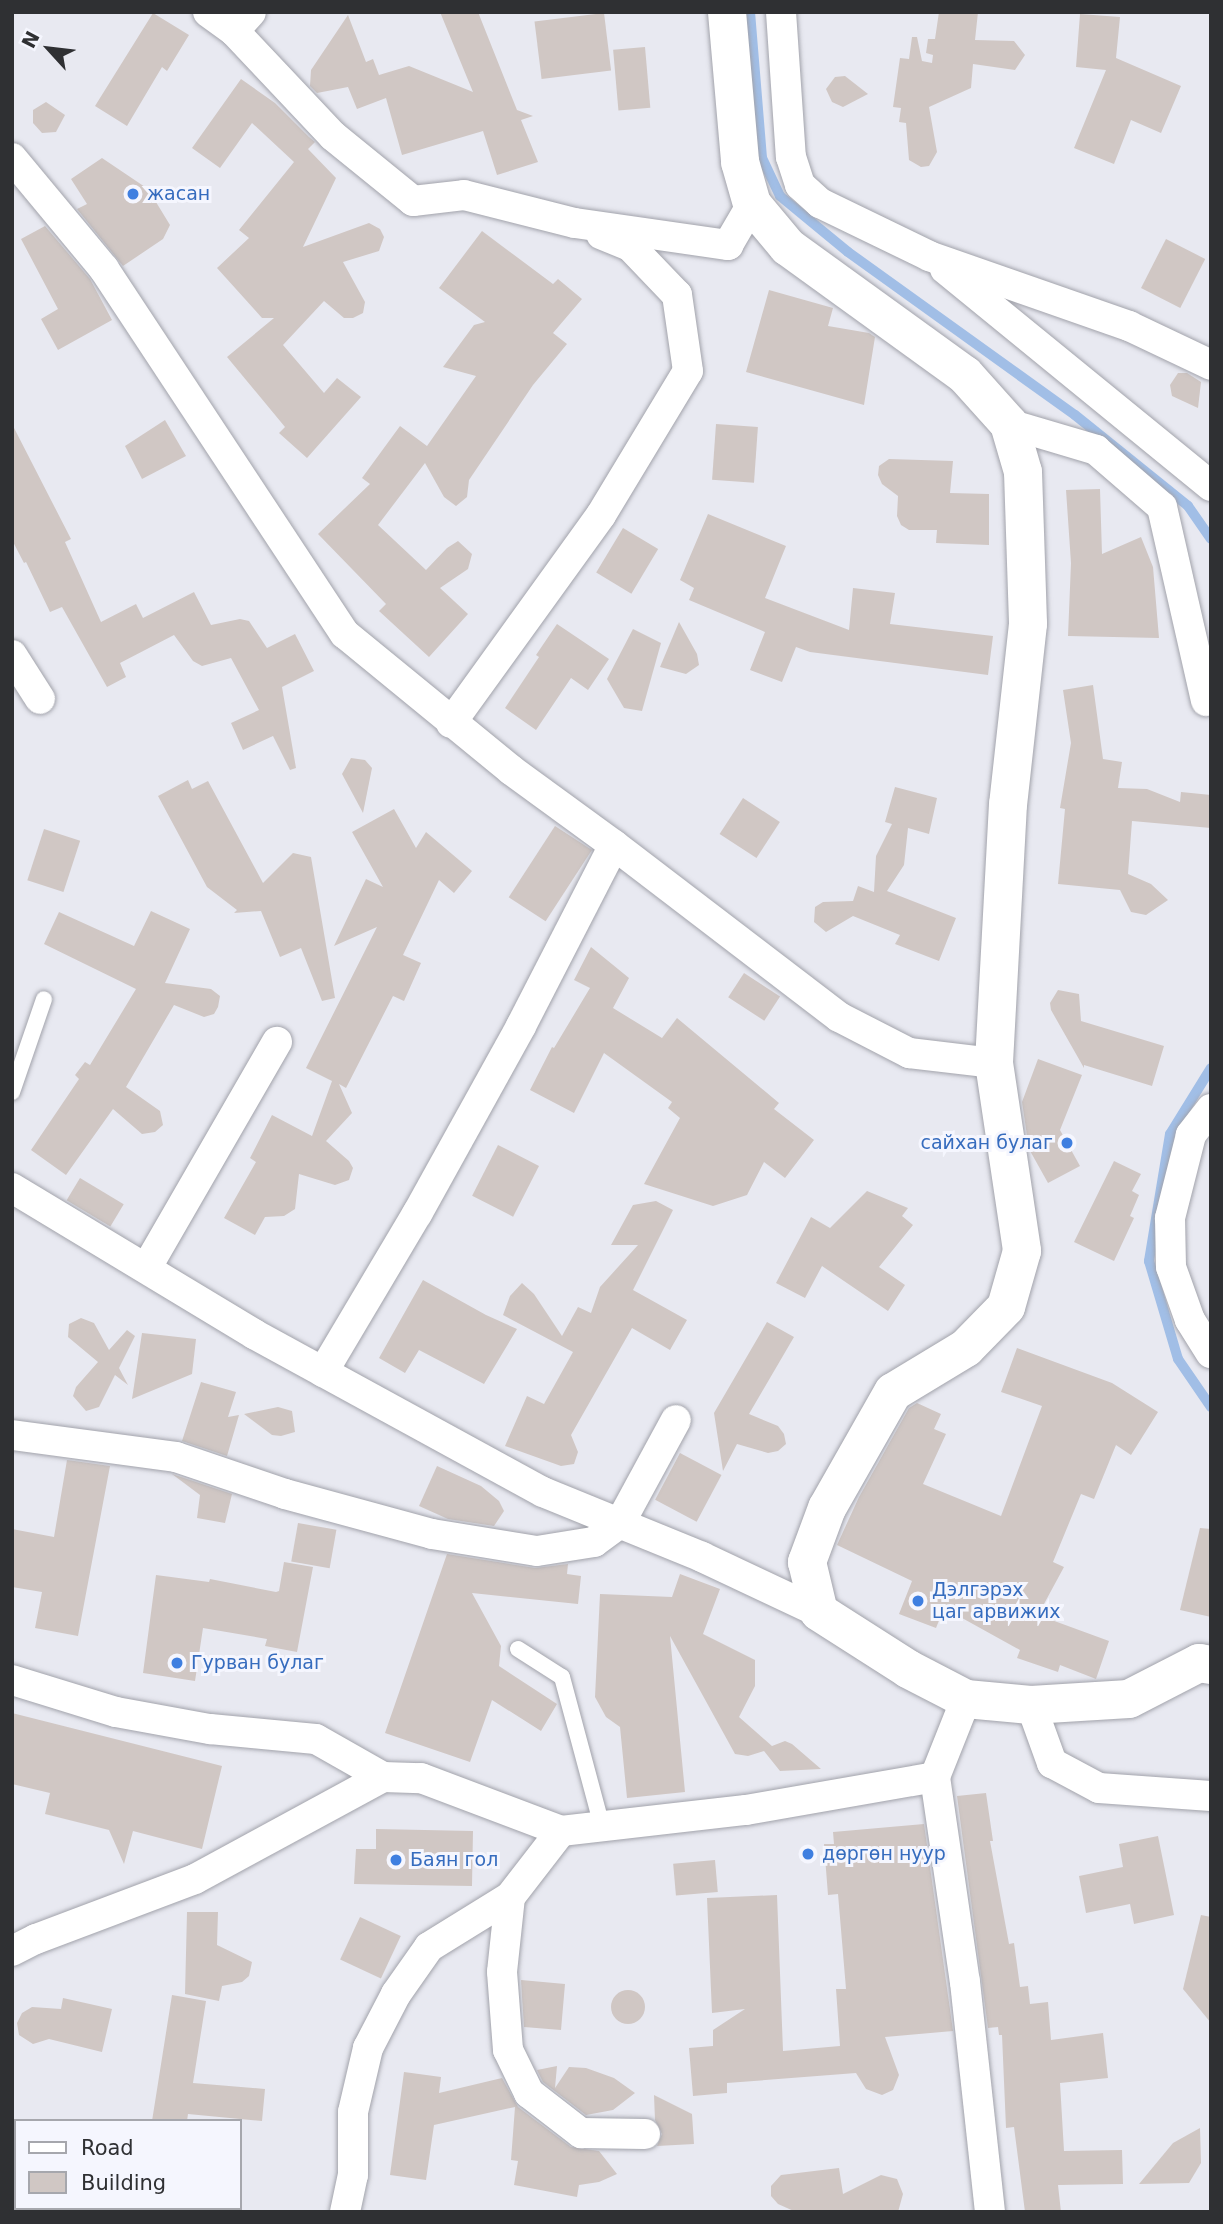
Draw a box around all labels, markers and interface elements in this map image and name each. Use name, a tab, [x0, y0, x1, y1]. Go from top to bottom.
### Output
north arrow	[14, 14, 84, 84]
text: N	[17, 27, 44, 52]
place label: жасан	[147, 183, 210, 205]
marker: жасан	[125, 186, 141, 202]
place label: сайхан булаг	[920, 1132, 1053, 1154]
marker: сайхан булаг	[1059, 1135, 1075, 1151]
place label: Дэлгэрэх цаг арвижих	[932, 1579, 1061, 1623]
marker: Дэлгэрэх цаг арвижих	[910, 1593, 926, 1609]
place label: Гурван булаг	[191, 1652, 324, 1674]
marker: Гурван булаг	[169, 1655, 185, 1671]
place label: дөргөн нуур	[822, 1843, 946, 1865]
marker: дөргөн нуур	[800, 1846, 816, 1862]
place label: Баян гол	[410, 1849, 498, 1871]
marker: Баян гол	[388, 1852, 404, 1868]
legend	[14, 2119, 242, 2210]
text: Road	[81, 2136, 134, 2160]
text: Building	[81, 2171, 166, 2195]

